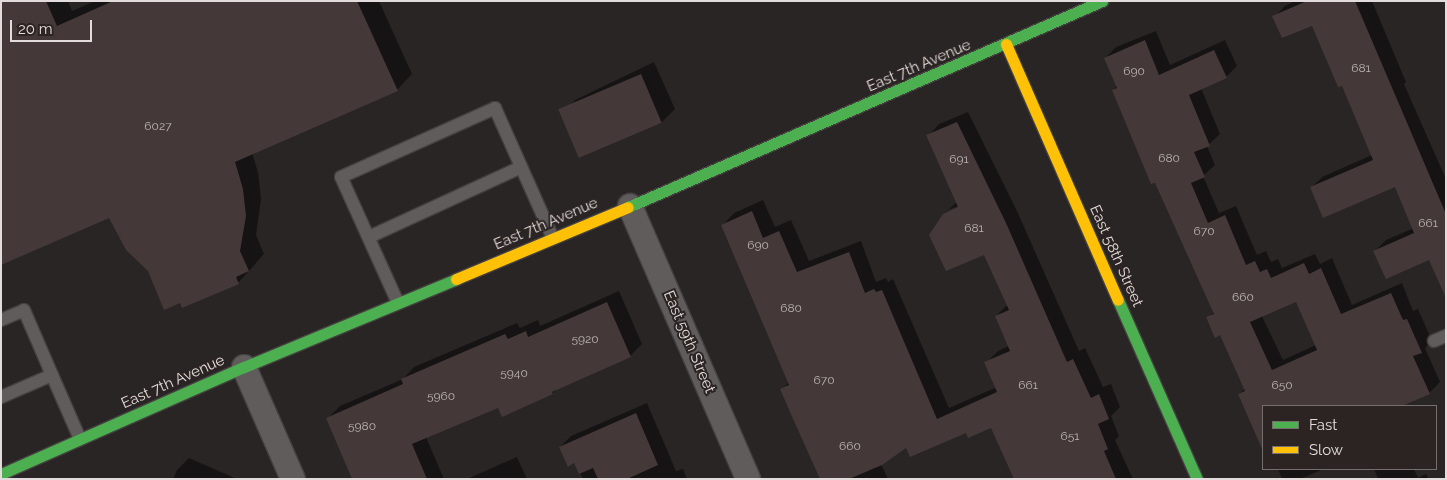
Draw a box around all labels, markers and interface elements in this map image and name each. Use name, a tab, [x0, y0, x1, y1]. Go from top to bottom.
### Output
scale bar	[12, 10, 95, 42]
text: 20 m	[18, 20, 53, 38]
street label: East 7th Avenue	[864, 36, 974, 96]
house number: 681	[1351, 62, 1371, 76]
house number: 690	[1123, 65, 1145, 79]
house number: 6027	[144, 120, 172, 134]
house number: 680	[1158, 152, 1180, 166]
house number: 691	[949, 153, 969, 167]
street label: East 7th Avenue	[491, 194, 601, 254]
street label: East 58th Street	[1085, 202, 1147, 310]
house number: 661	[1418, 217, 1438, 231]
house number: 681	[964, 222, 984, 236]
house number: 670	[1194, 225, 1214, 239]
house number: 690	[747, 239, 769, 253]
street label: East 59th Street	[659, 288, 719, 396]
house number: 660	[1232, 291, 1254, 305]
house number: 680	[780, 302, 802, 316]
house number: 5920	[571, 333, 599, 347]
street label: East 7th Avenue	[118, 351, 228, 413]
house number: 5940	[500, 367, 528, 381]
house number: 670	[814, 374, 834, 388]
house number: 661	[1018, 379, 1038, 393]
house number: 650	[1271, 379, 1293, 393]
house number: 5960	[427, 390, 455, 404]
legend	[1262, 405, 1437, 470]
text: Fast	[1309, 416, 1337, 434]
house number: 5980	[348, 420, 376, 434]
house number: 651	[1061, 430, 1079, 444]
house number: 660	[839, 440, 861, 454]
text: Slow	[1309, 441, 1343, 459]

